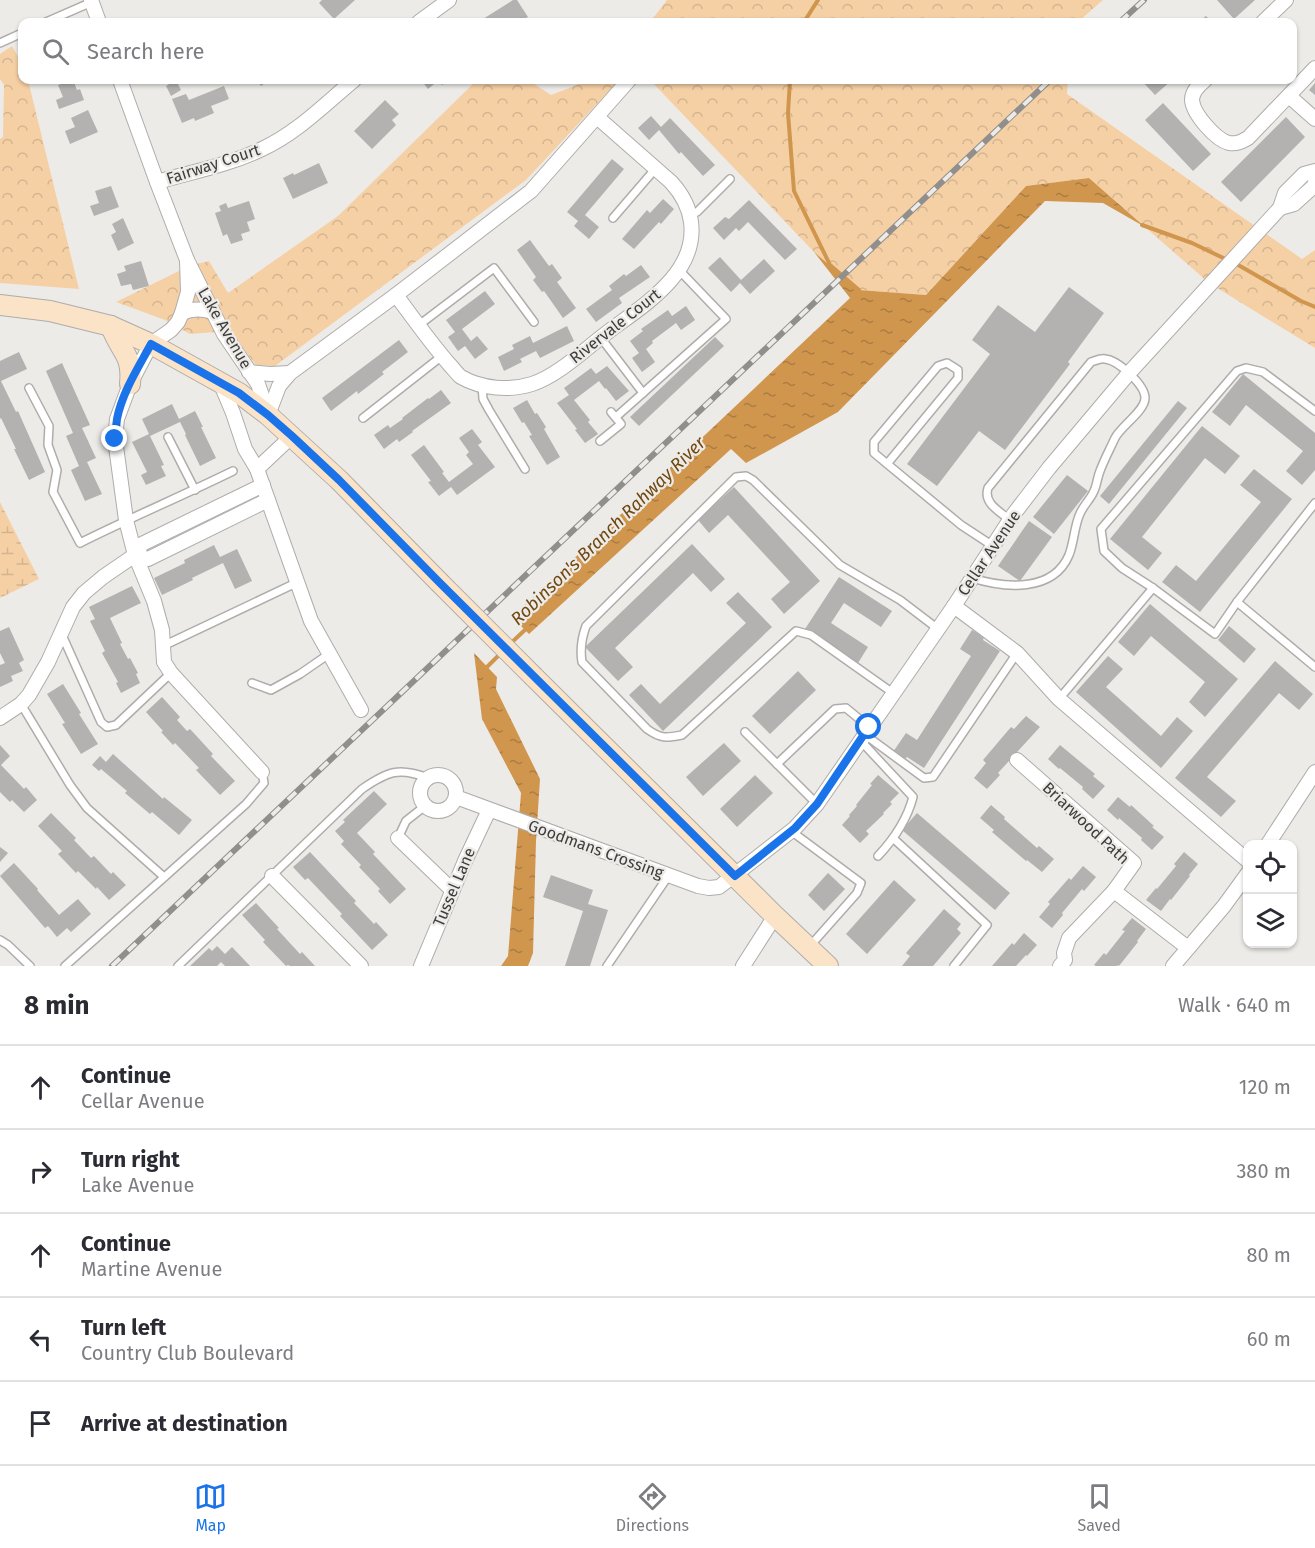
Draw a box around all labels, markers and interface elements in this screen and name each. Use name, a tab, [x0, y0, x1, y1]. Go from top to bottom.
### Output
search box	[18, 18, 1297, 84]
icon: search	[39, 35, 72, 68]
text: Search here	[87, 38, 205, 65]
street label: Fairway Court	[164, 140, 262, 188]
street label: Lake Avenue	[194, 284, 256, 372]
street label: Rivervale Court	[566, 285, 664, 367]
route end	[101, 425, 127, 451]
water label: Robinson's Branch Rahway River	[506, 431, 711, 630]
street label: Cellar Avenue	[953, 507, 1025, 599]
route start	[855, 713, 881, 739]
street label: Briarwood Path	[1039, 778, 1133, 868]
street label: Goodmans Crossing	[526, 816, 667, 883]
map controls	[1243, 840, 1297, 948]
button: locate	[1243, 840, 1297, 894]
street label: Tussel Lane	[429, 845, 479, 929]
button: layers	[1243, 894, 1297, 948]
text: 8 min	[24, 990, 90, 1021]
text: Walk · 640 m	[1178, 993, 1291, 1017]
text: Continue	[81, 1062, 171, 1089]
icon: ahead	[24, 1071, 57, 1104]
text: 120 m	[1239, 1075, 1291, 1099]
text: Cellar Avenue	[81, 1089, 205, 1113]
text: Turn right	[81, 1146, 180, 1173]
icon: right	[24, 1155, 57, 1188]
text: 380 m	[1236, 1159, 1291, 1183]
text: Lake Avenue	[81, 1173, 194, 1197]
text: Continue	[81, 1230, 171, 1257]
icon: ahead	[24, 1239, 57, 1272]
text: 80 m	[1246, 1243, 1291, 1267]
text: Martine Avenue	[81, 1257, 222, 1281]
text: Turn left	[81, 1314, 166, 1341]
icon: left	[24, 1323, 57, 1356]
text: 60 m	[1247, 1327, 1291, 1351]
text: Country Club Boulevard	[81, 1341, 294, 1365]
icon: arrive	[24, 1407, 57, 1440]
text: Arrive at destination	[81, 1410, 288, 1437]
tab: Map	[194, 1480, 227, 1535]
tab: Directions	[616, 1480, 689, 1535]
tab: Saved	[1077, 1480, 1121, 1535]

